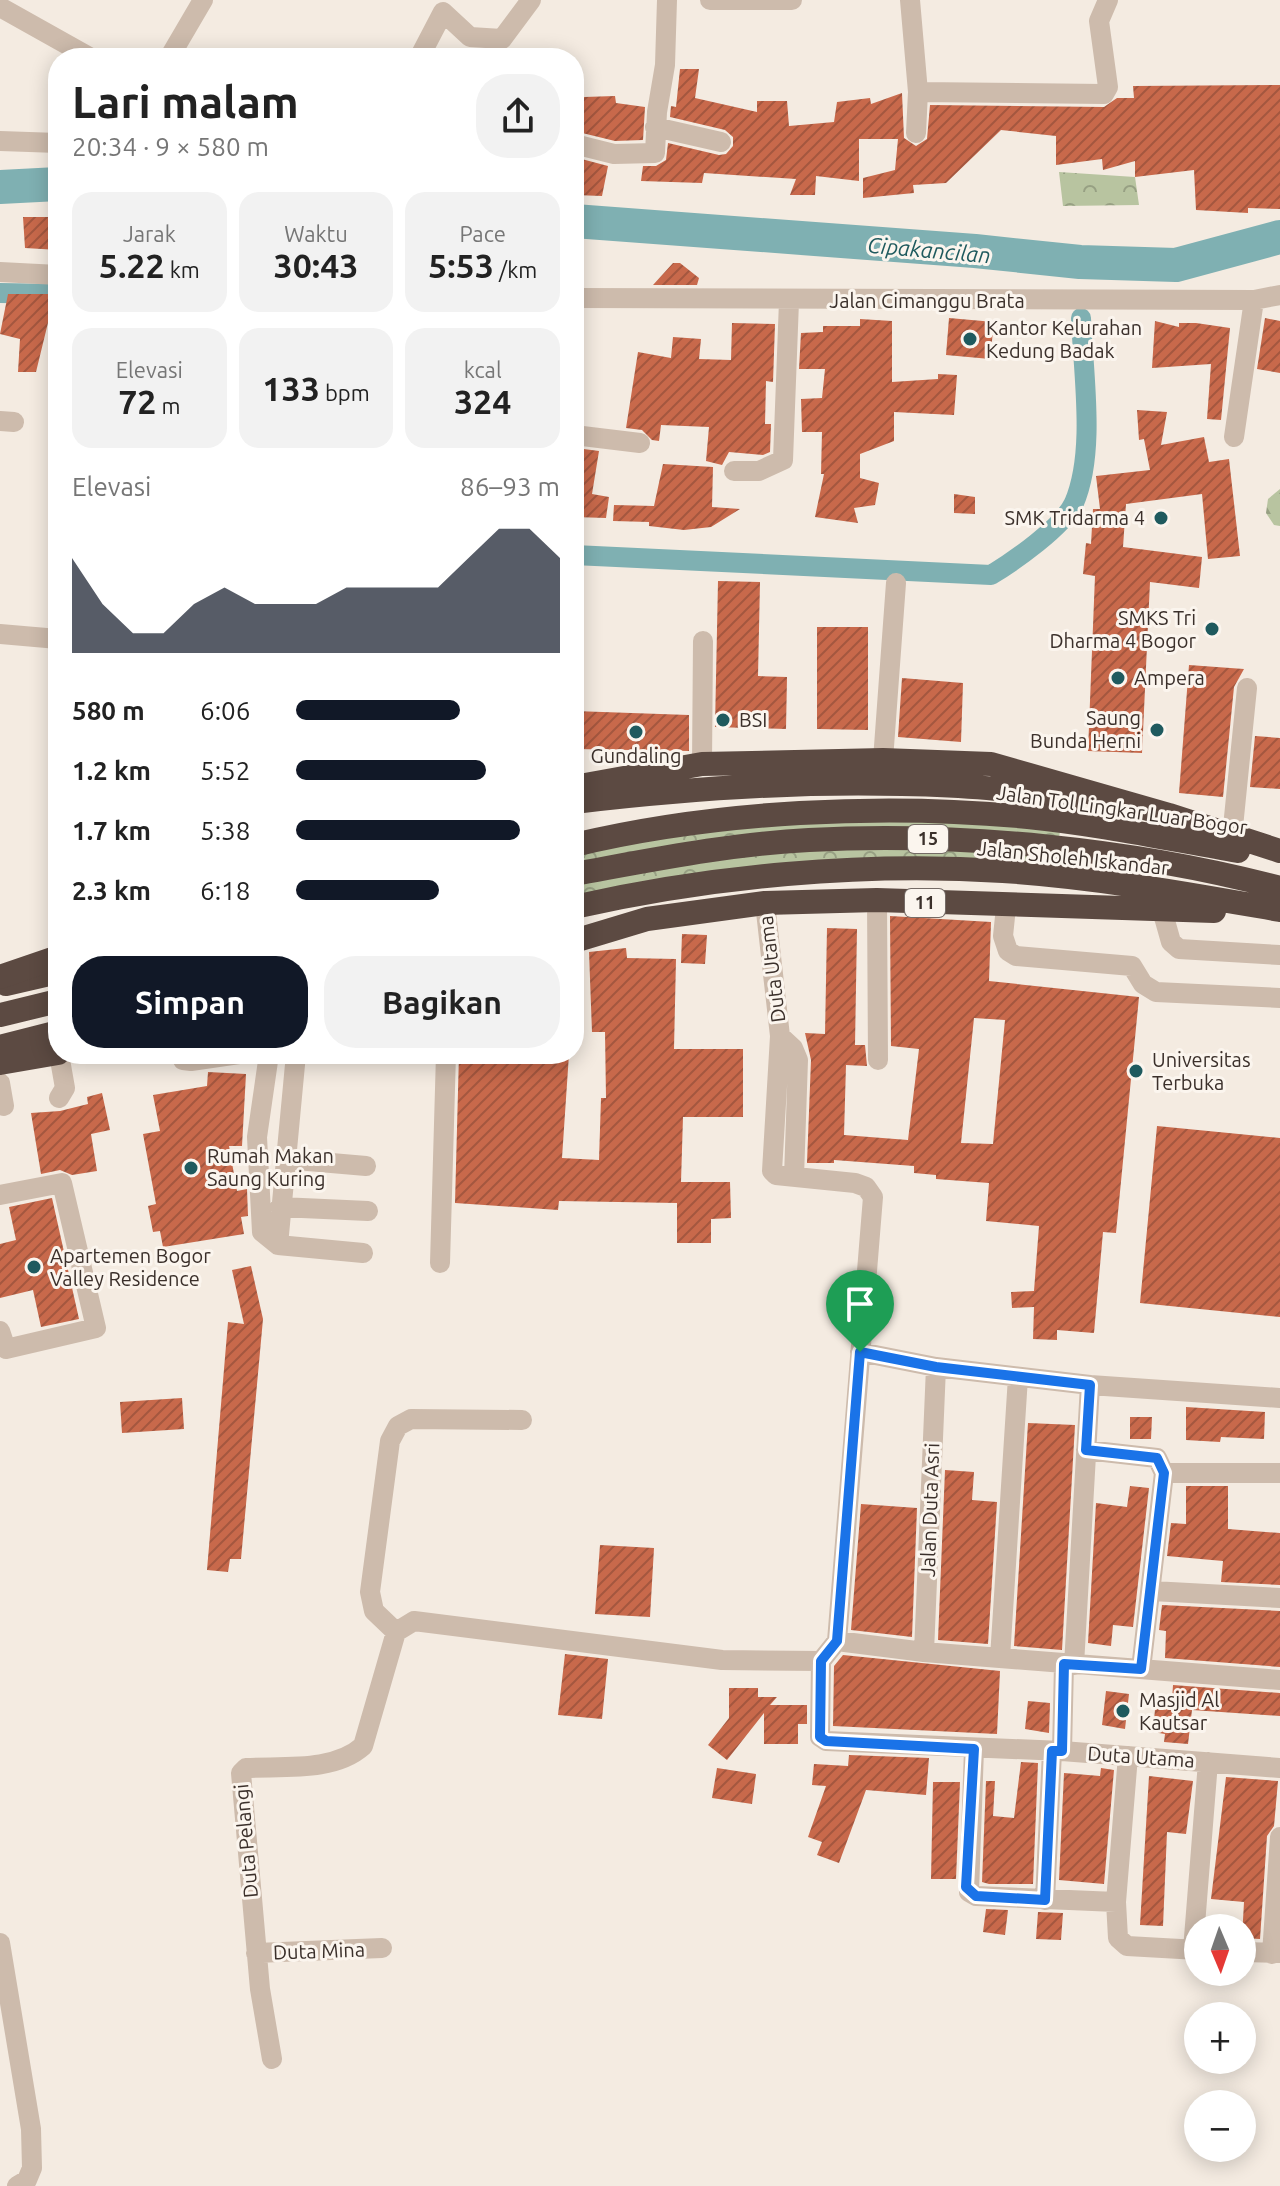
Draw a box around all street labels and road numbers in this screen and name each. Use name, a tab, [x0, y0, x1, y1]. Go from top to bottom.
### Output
street label: Jalan Cimanggu Brata	[829, 289, 1025, 312]
street label: Jalan Tol Lingkar Luar Bogor	[995, 781, 1249, 839]
road number: 15	[908, 825, 948, 853]
street label: Jalan Sholeh Iskandar	[976, 836, 1170, 879]
road number: 11	[905, 889, 945, 917]
street label: Duta Utama	[754, 914, 789, 1024]
street label: Jalan Duta Asri	[916, 1442, 943, 1577]
street label: Duta Utama	[1087, 1741, 1195, 1772]
street label: Duta Pelangi	[229, 1783, 262, 1899]
street label: Duta Mina	[273, 1937, 365, 1964]

